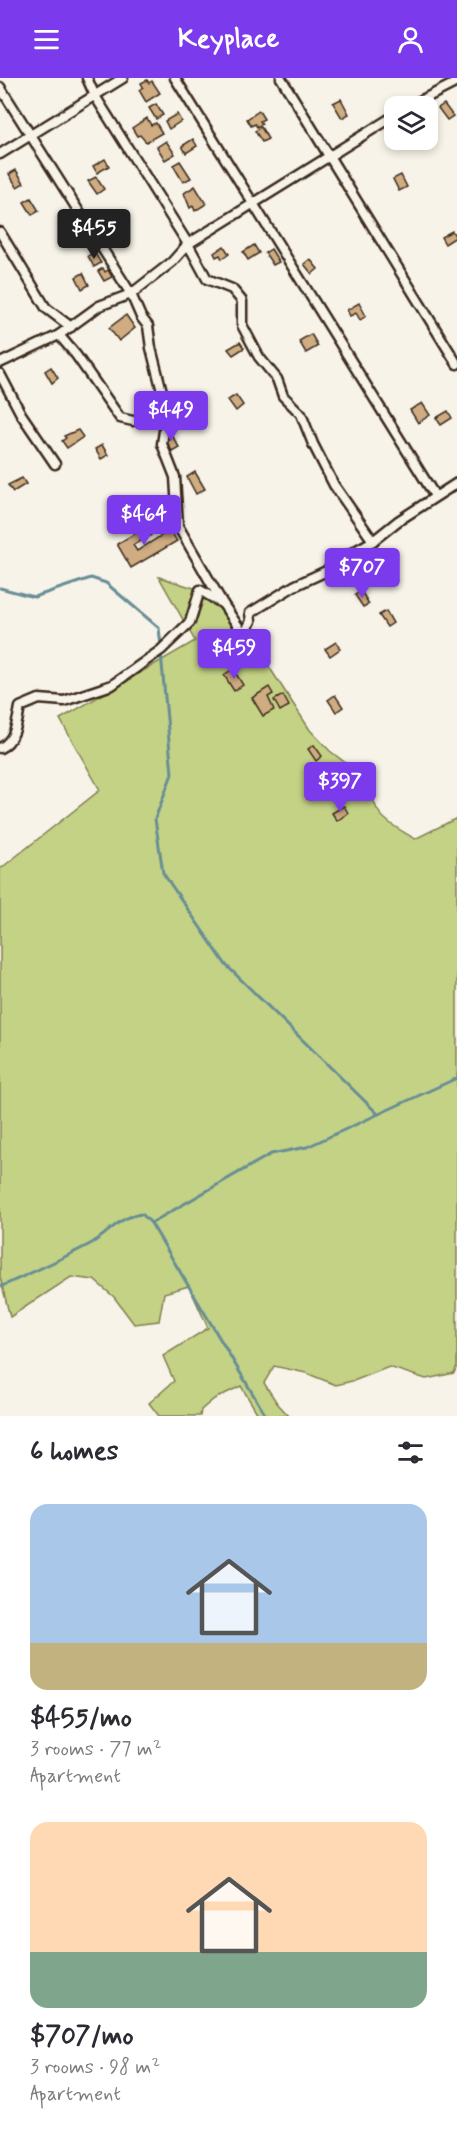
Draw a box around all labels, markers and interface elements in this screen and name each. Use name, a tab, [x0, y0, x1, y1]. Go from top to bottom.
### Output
text: Keyplace	[178, 22, 279, 57]
icon: menu	[30, 23, 63, 56]
icon: person	[394, 23, 427, 56]
map controls	[384, 96, 438, 150]
button: layers	[384, 96, 438, 150]
pin: $455	[58, 209, 130, 260]
text: $455	[71, 215, 117, 242]
pin: $449	[135, 391, 207, 442]
text: $449	[148, 397, 194, 424]
pin: $464	[108, 495, 180, 546]
text: $464	[121, 501, 167, 528]
pin: $707	[326, 548, 398, 599]
text: $707	[339, 554, 385, 581]
pin: $459	[198, 629, 270, 680]
text: $459	[212, 635, 256, 662]
pin: $397	[304, 762, 376, 813]
text: $397	[318, 768, 362, 795]
text: 6 homes	[30, 1435, 118, 1469]
icon: filters	[394, 1436, 427, 1469]
icon: home	[175, 1543, 283, 1651]
text: $455/mo	[30, 1702, 132, 1736]
text: 3 rooms · 77 m²	[30, 1736, 162, 1763]
text: Apartment	[30, 1763, 121, 1790]
icon: home	[175, 1861, 283, 1969]
text: $707/mo	[30, 2020, 134, 2054]
text: 3 rooms · 98 m²	[30, 2054, 160, 2081]
text: Apartment	[30, 2081, 121, 2108]

